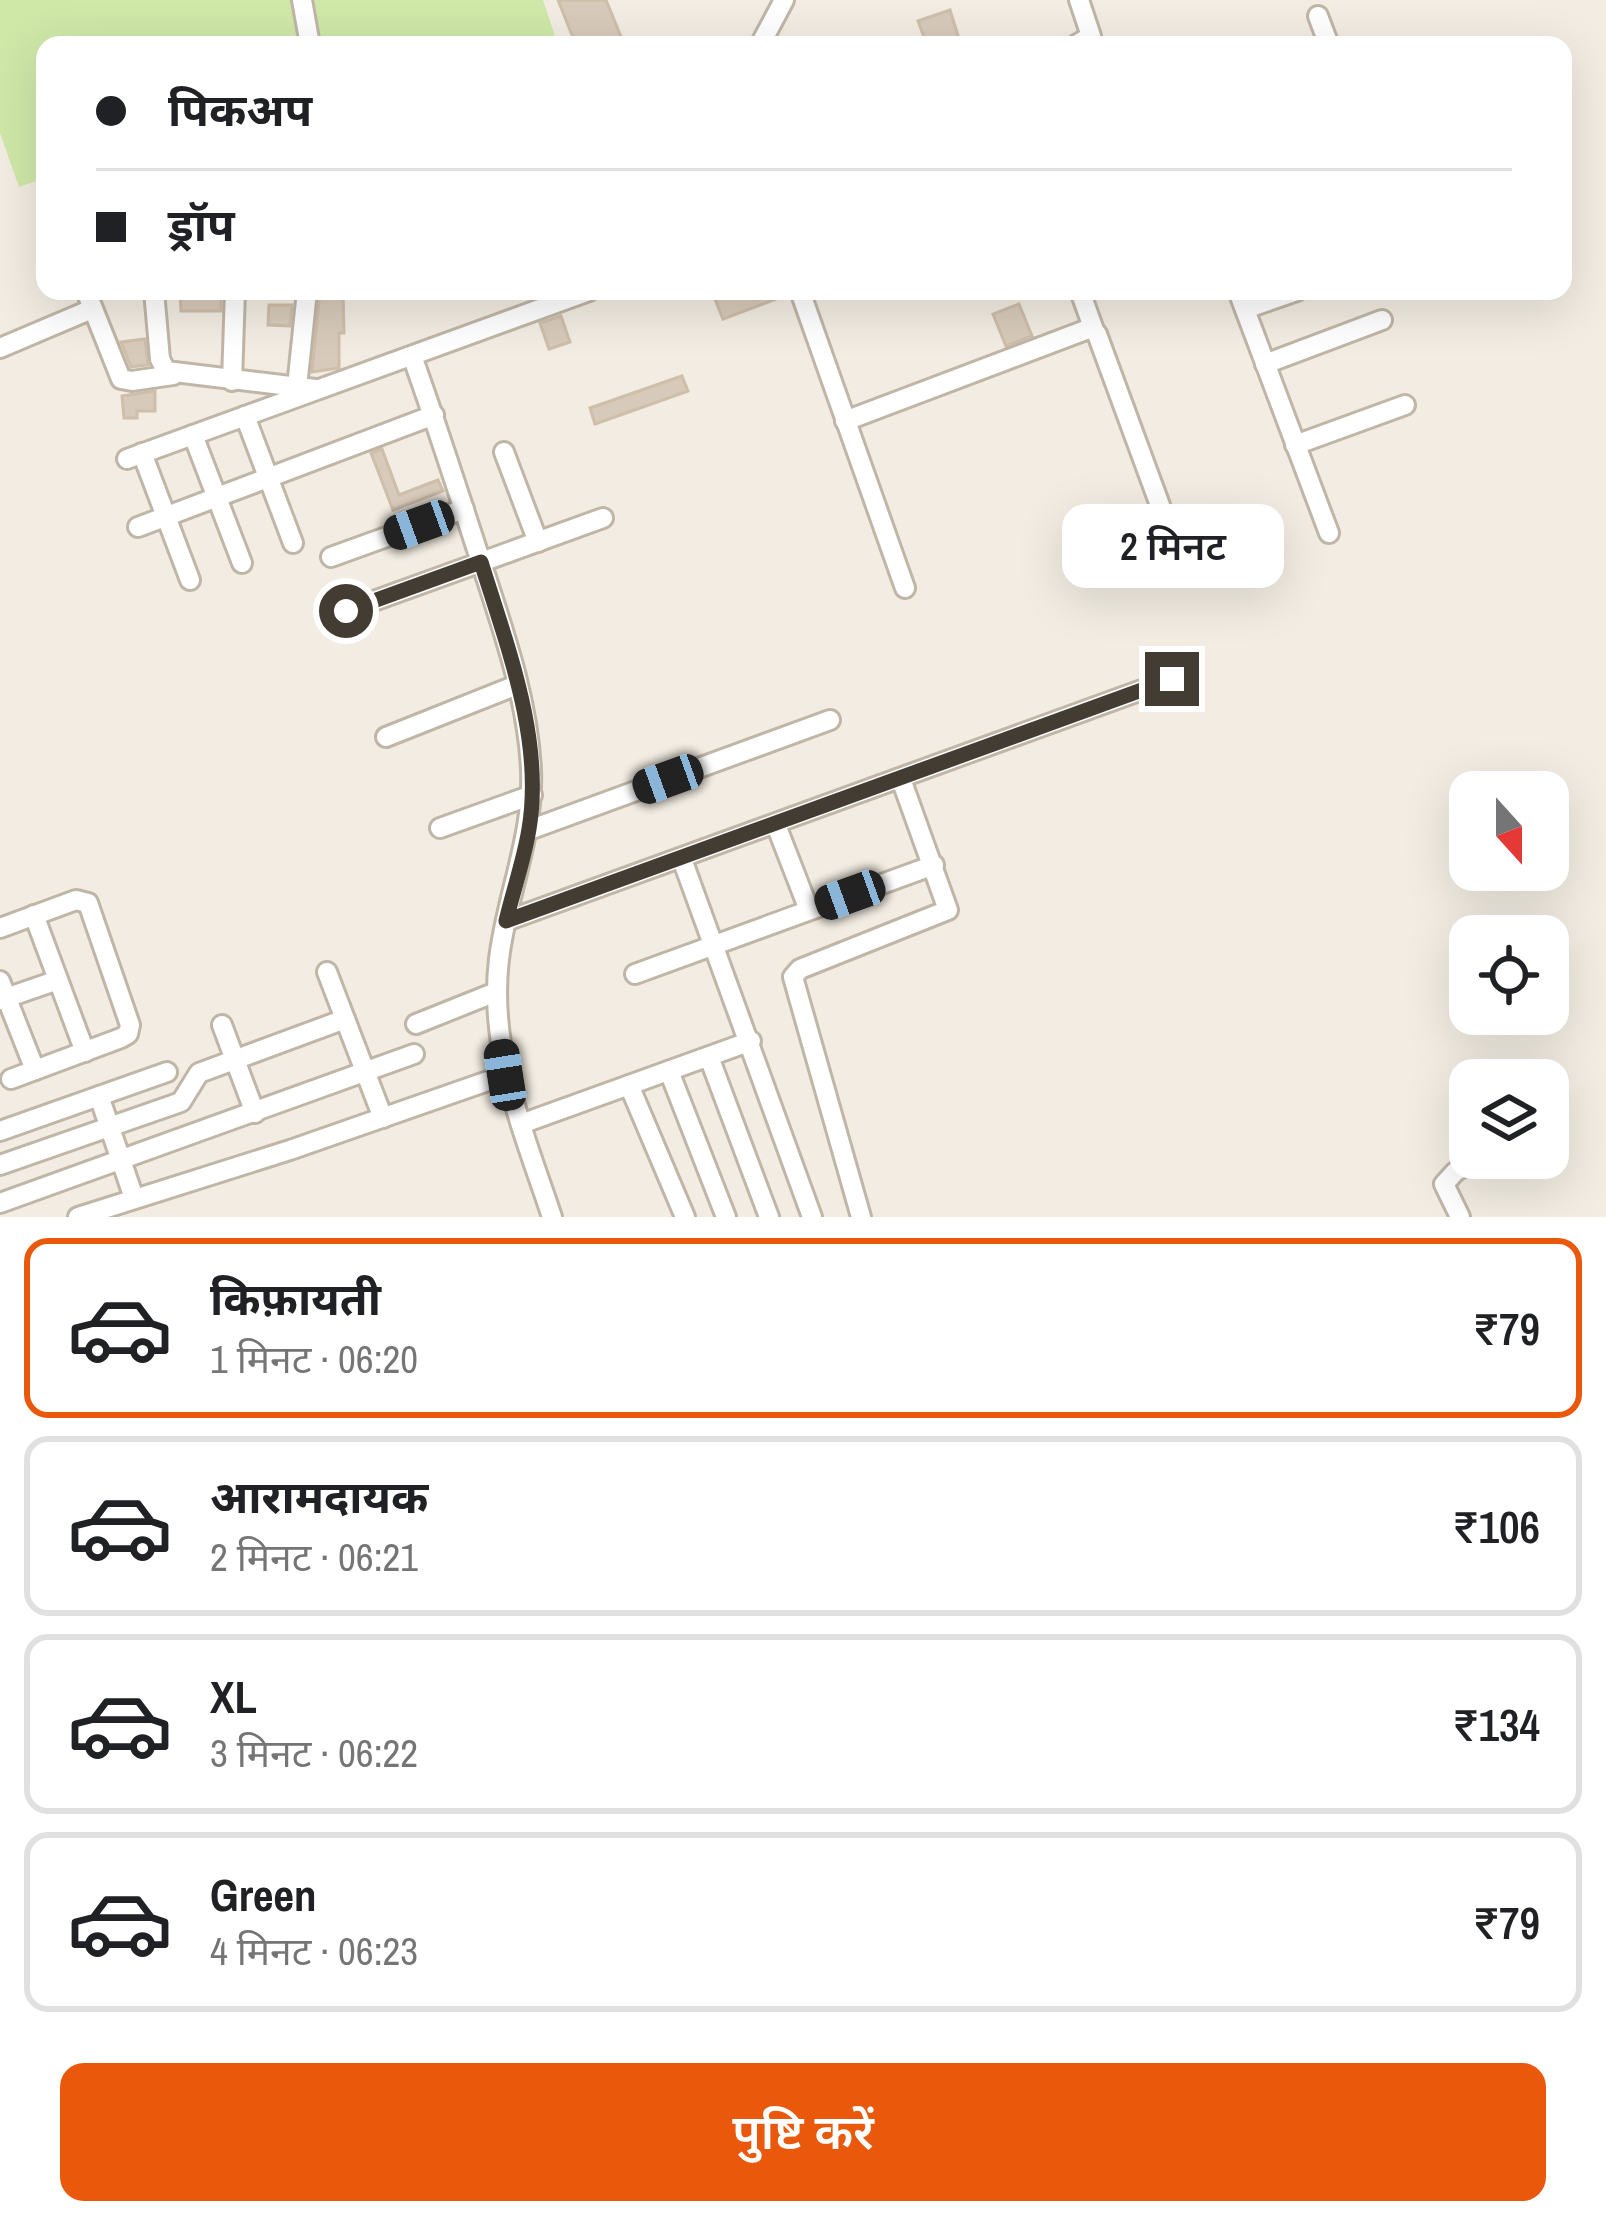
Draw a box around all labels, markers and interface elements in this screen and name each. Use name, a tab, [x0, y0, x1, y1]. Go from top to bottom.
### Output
text: पिकअप	[168, 79, 312, 140]
text: ड्रॉप	[168, 194, 235, 255]
car	[379, 496, 459, 554]
callout: 2 मिनट	[1061, 505, 1283, 589]
text: 2 मिनट	[1120, 520, 1226, 572]
route start	[319, 584, 373, 638]
route end	[1145, 652, 1199, 706]
car	[628, 750, 708, 808]
north arrow	[1449, 771, 1569, 891]
map controls	[1449, 771, 1569, 1179]
car	[810, 866, 890, 924]
button: locate	[1449, 915, 1569, 1035]
car	[482, 1037, 528, 1113]
button: layers	[1449, 1059, 1569, 1179]
text: किफ़ायती	[210, 1268, 381, 1329]
icon: car	[66, 1274, 174, 1382]
text: ₹79	[1473, 1298, 1540, 1359]
text: 1 मिनट · 06:20	[210, 1333, 418, 1385]
text: आरामदायक	[210, 1466, 428, 1527]
icon: car	[66, 1472, 174, 1580]
text: ₹106	[1453, 1496, 1540, 1557]
text: 2 मिनट · 06:21	[210, 1531, 418, 1583]
text: XL	[210, 1666, 257, 1727]
icon: car	[66, 1670, 174, 1778]
text: ₹134	[1453, 1694, 1540, 1755]
text: 3 मिनट · 06:22	[210, 1727, 418, 1779]
text: Green	[210, 1864, 317, 1925]
icon: car	[66, 1868, 174, 1976]
text: ₹79	[1473, 1892, 1540, 1953]
text: 4 मिनट · 06:23	[210, 1925, 418, 1977]
button: पुष्टि करें	[60, 2063, 1546, 2201]

